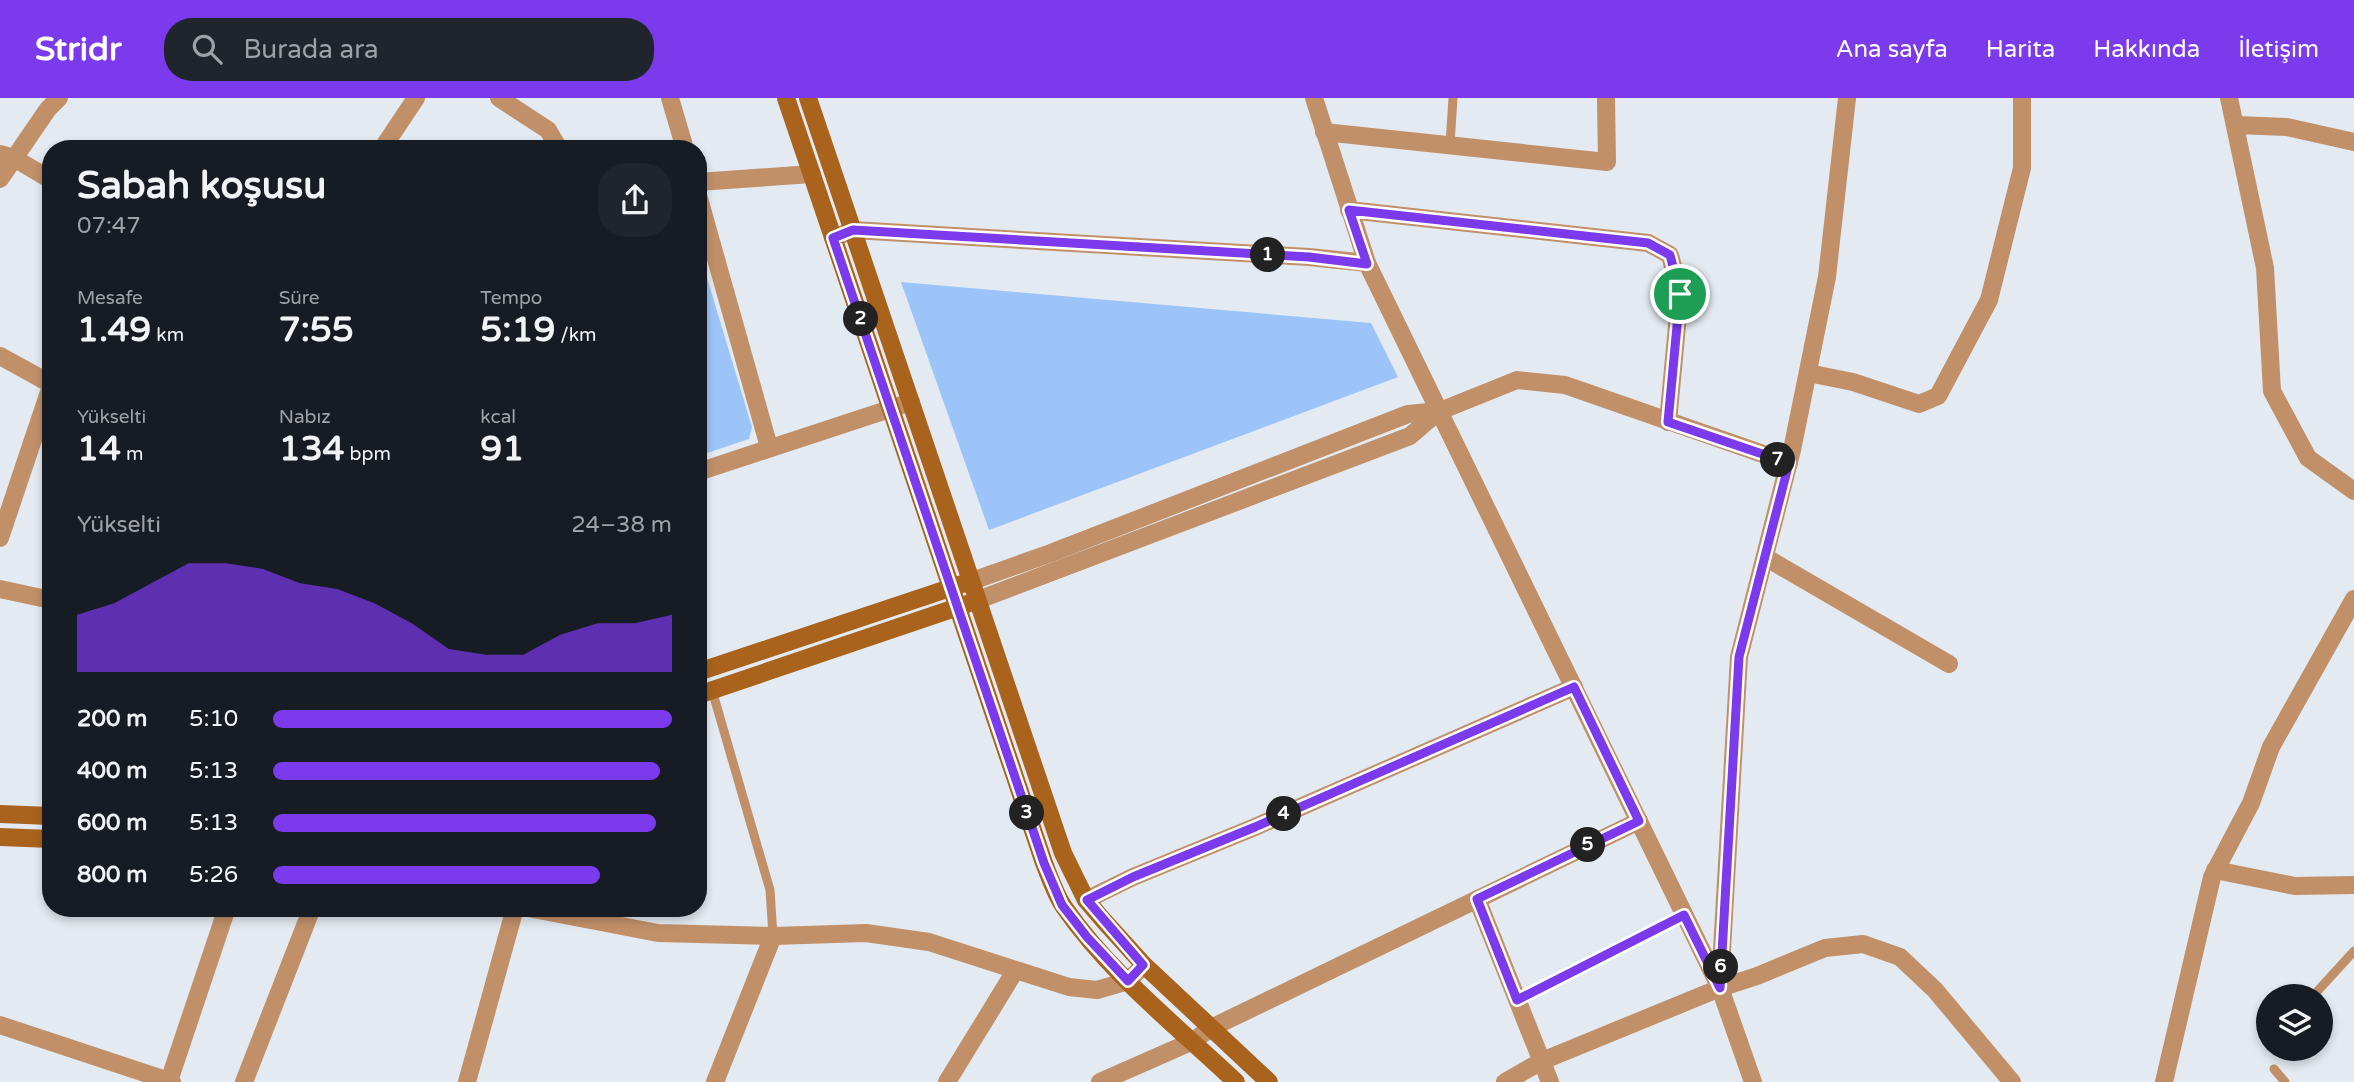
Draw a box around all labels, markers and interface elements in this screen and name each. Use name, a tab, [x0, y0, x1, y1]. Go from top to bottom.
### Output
search box	[164, 18, 654, 81]
text: Stridr	[35, 30, 122, 69]
icon: search	[188, 30, 226, 68]
text: Burada ara	[244, 34, 379, 65]
text: Ana sayfa	[1836, 35, 1948, 64]
text: Harita	[1986, 35, 2055, 64]
text: Hakkında	[2093, 35, 2200, 64]
text: İletişim	[2238, 35, 2319, 64]
text: Sabah koşusu	[77, 163, 326, 209]
button: share	[598, 163, 672, 237]
text: 07:47	[77, 212, 141, 240]
pin: 1	[1250, 238, 1286, 272]
text: 1	[1262, 243, 1273, 265]
pin	[1650, 264, 1710, 324]
icon: arrive	[1661, 275, 1699, 313]
text: Mesafe	[77, 287, 143, 309]
text: Süre	[279, 287, 320, 309]
text: Tempo	[480, 287, 542, 309]
pin: 2	[844, 302, 878, 336]
text: 2	[855, 307, 866, 329]
text: 1.49	[77, 309, 151, 351]
text: 7:55	[279, 309, 354, 351]
text: 5:19	[480, 309, 555, 351]
text: km	[151, 324, 184, 346]
text: /km	[555, 324, 597, 346]
text: Yükselti	[77, 406, 146, 428]
text: Nabız	[279, 406, 331, 428]
text: kcal	[480, 406, 516, 428]
text: 14	[77, 428, 121, 470]
text: 134	[279, 428, 345, 470]
text: 91	[480, 428, 524, 470]
pin: 7	[1760, 442, 1796, 478]
text: m	[121, 443, 143, 465]
text: bpm	[345, 443, 391, 465]
text: 7	[1772, 448, 1783, 470]
text: Yükselti	[77, 511, 161, 539]
text: 24–38 m	[571, 511, 672, 539]
text: 200 m	[77, 705, 147, 733]
text: 5:10	[189, 705, 238, 733]
text: 400 m	[77, 757, 147, 785]
text: 5:13	[189, 757, 238, 785]
pin: 3	[1010, 796, 1044, 830]
pin: 4	[1266, 796, 1302, 832]
text: 3	[1021, 801, 1032, 823]
text: 4	[1278, 802, 1289, 824]
text: 600 m	[77, 809, 147, 837]
text: 5:13	[189, 809, 238, 837]
pin: 5	[1570, 828, 1606, 862]
text: 5	[1582, 833, 1593, 855]
text: 800 m	[77, 861, 147, 889]
text: 5:26	[189, 861, 238, 889]
pin: 6	[1704, 950, 1738, 984]
text: 6	[1715, 955, 1726, 977]
map controls	[2256, 984, 2333, 1061]
button: layers	[2256, 984, 2333, 1061]

